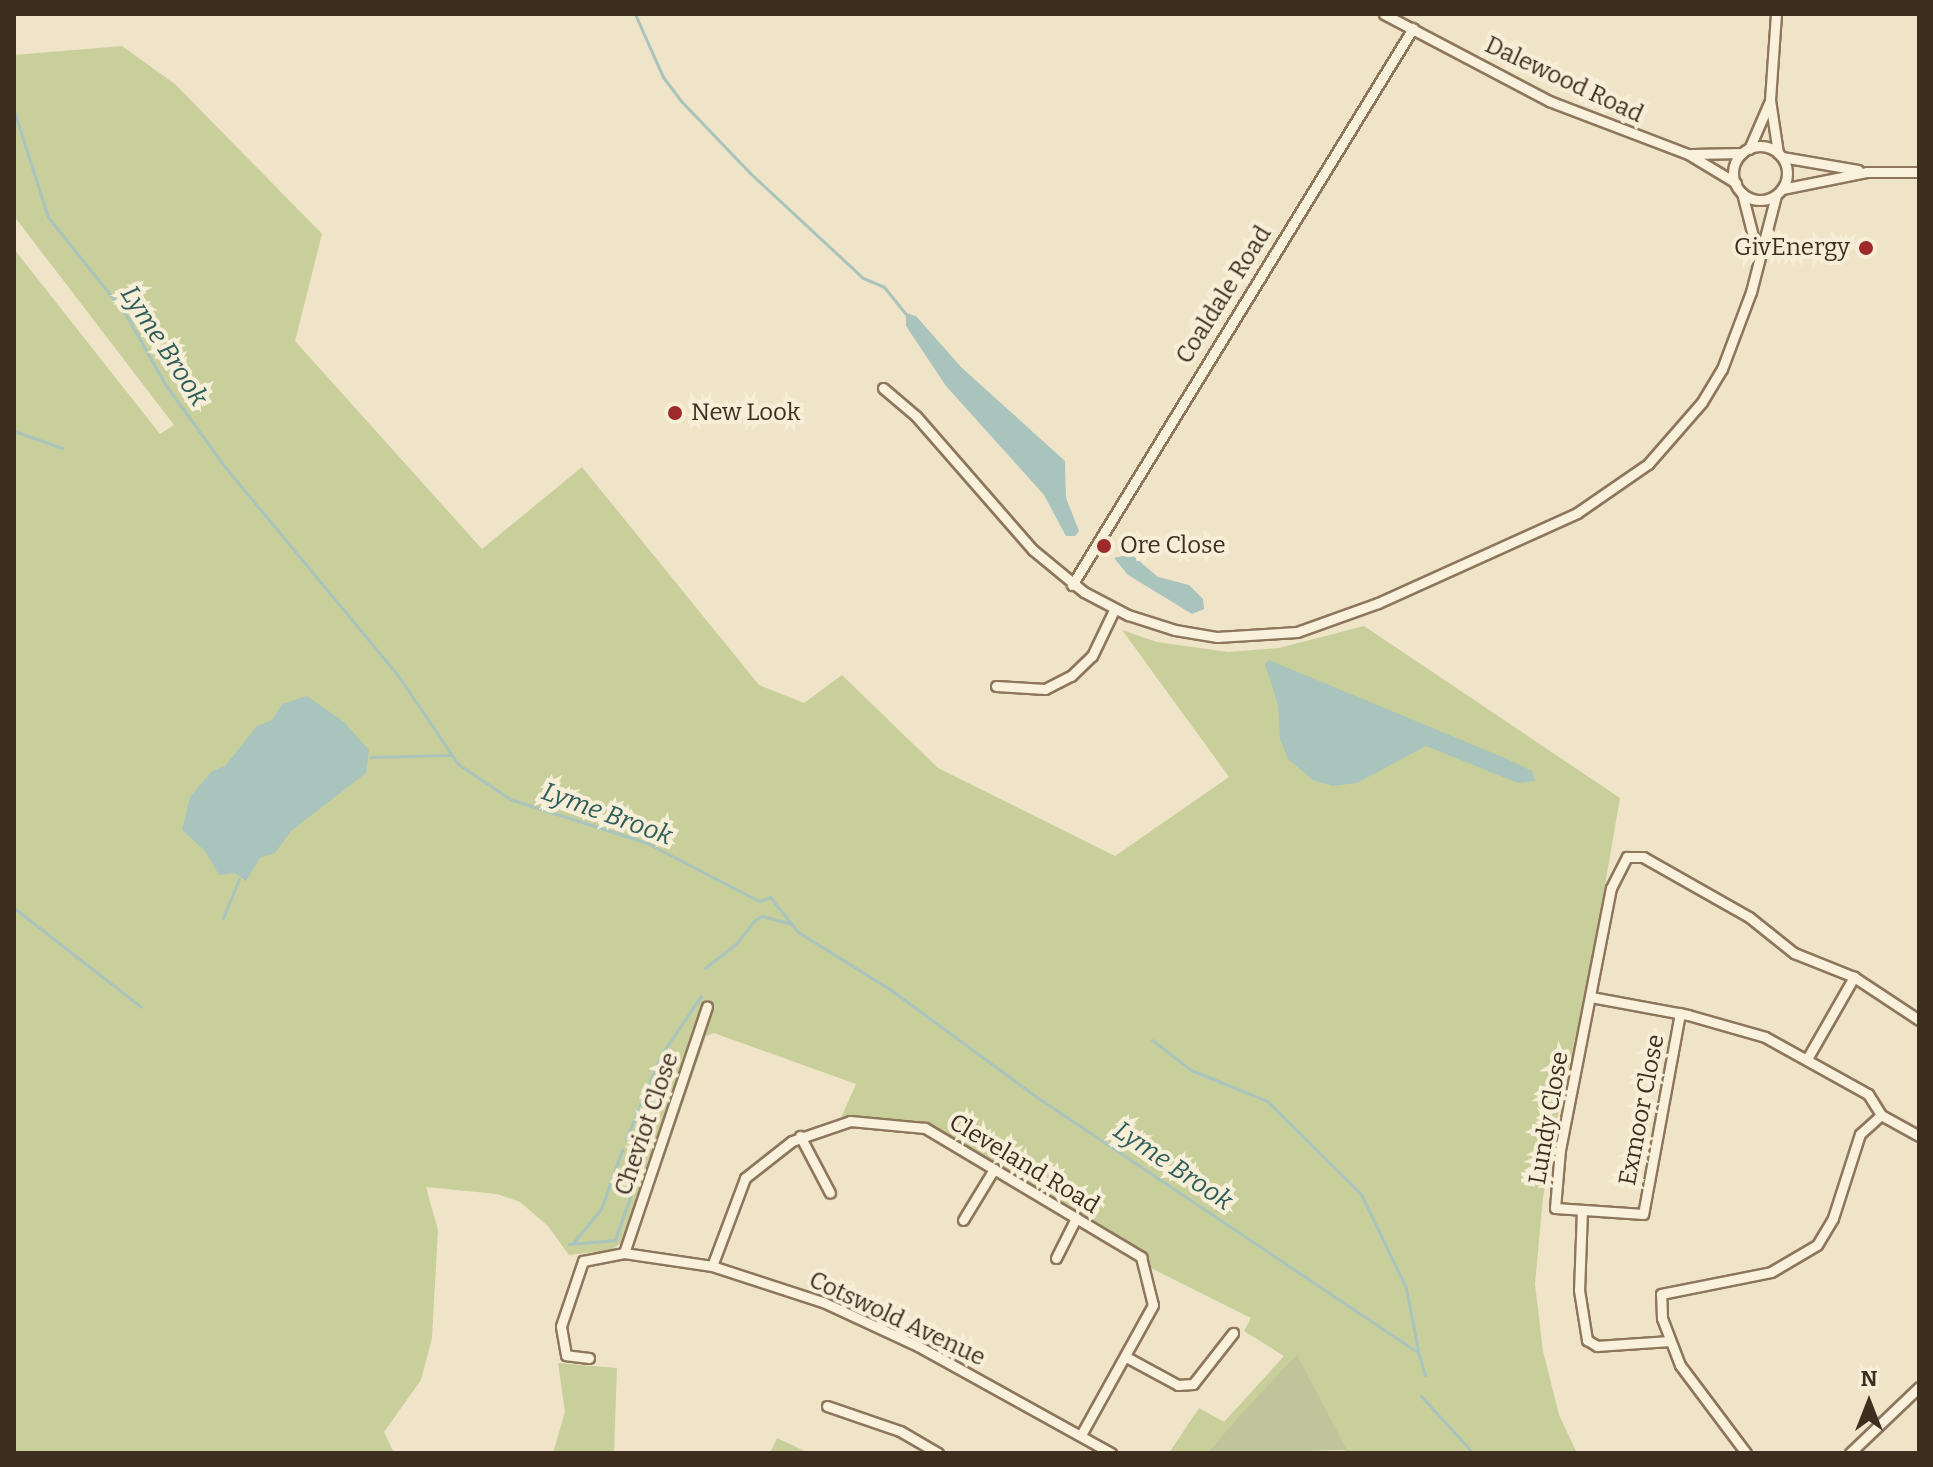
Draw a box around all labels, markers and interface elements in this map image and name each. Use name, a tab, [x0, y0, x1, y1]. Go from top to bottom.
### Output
street label: Dalewood Road	[1480, 31, 1648, 129]
street label: Coaldale Road	[1170, 221, 1278, 369]
place label: GivEnergy	[1734, 234, 1850, 262]
marker: GivEnergy	[1857, 239, 1875, 257]
water label: Lyme Brook	[114, 280, 214, 412]
place label: New Look	[691, 399, 800, 427]
marker: New Look	[666, 404, 684, 422]
place label: Ore Close	[1120, 532, 1226, 560]
marker: Ore Close	[1095, 537, 1113, 555]
water label: Lyme Brook	[537, 776, 677, 852]
street label: Exmoor Close	[1613, 1032, 1671, 1188]
street label: Cheviot Close	[609, 1049, 685, 1199]
street label: Lundy Close	[1523, 1049, 1575, 1187]
street label: Cleveland Road	[944, 1108, 1104, 1220]
water label: Lyme Brook	[1108, 1115, 1238, 1217]
street label: Cotswold Avenue	[804, 1266, 990, 1372]
north arrow	[1829, 1363, 1909, 1443]
text: N	[1861, 1365, 1877, 1392]

